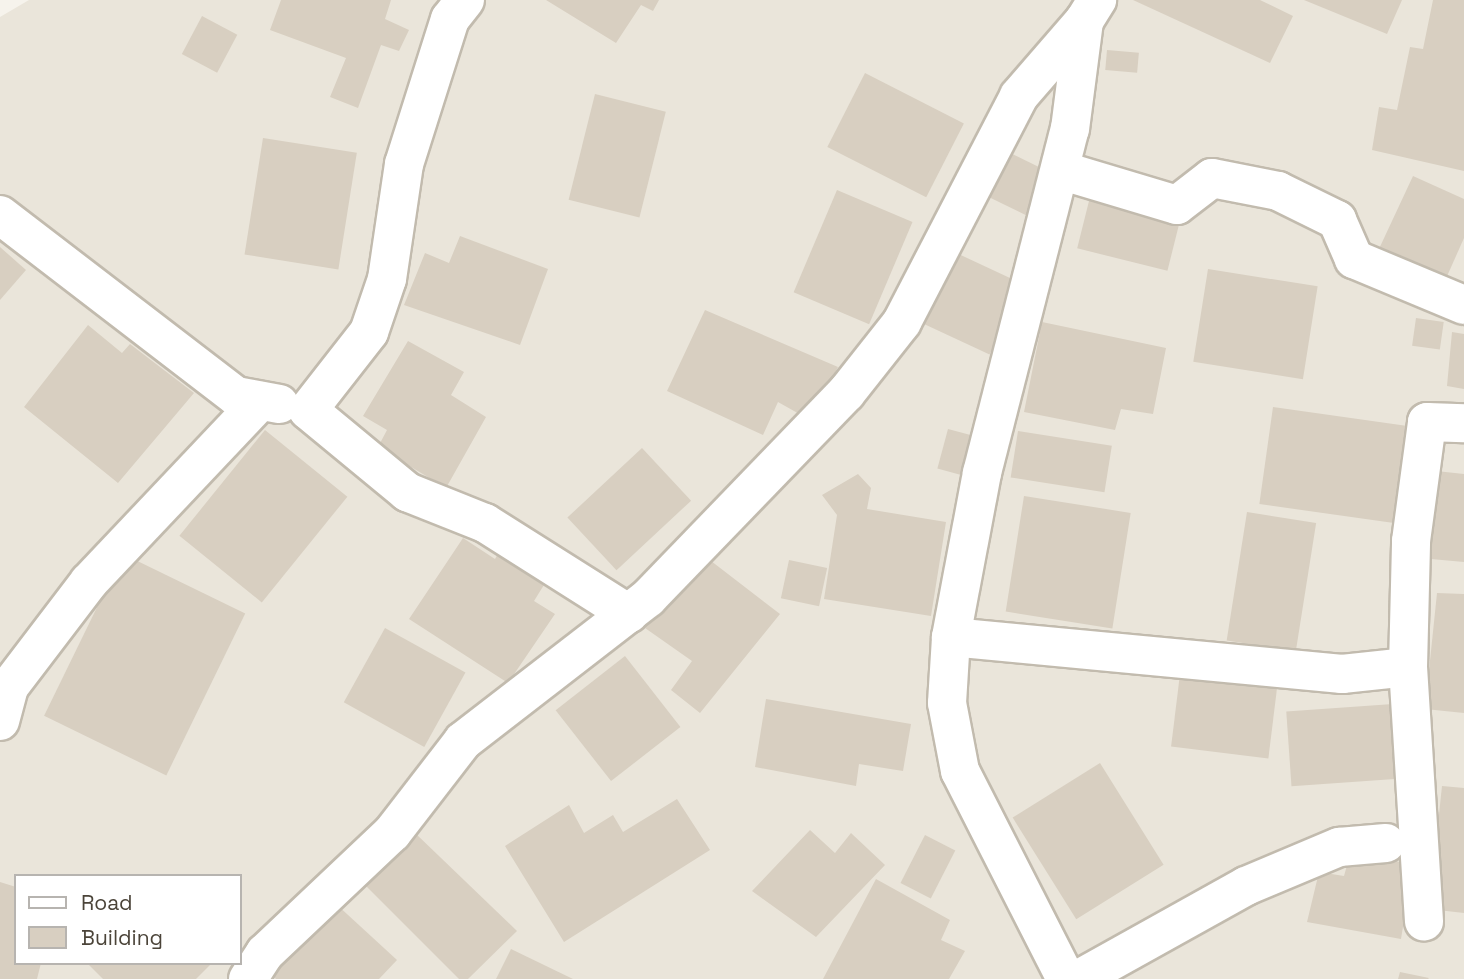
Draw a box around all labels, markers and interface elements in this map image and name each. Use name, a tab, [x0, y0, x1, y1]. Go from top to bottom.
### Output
legend	[14, 874, 242, 965]
text: Road	[81, 889, 133, 916]
text: Building	[81, 924, 163, 951]

